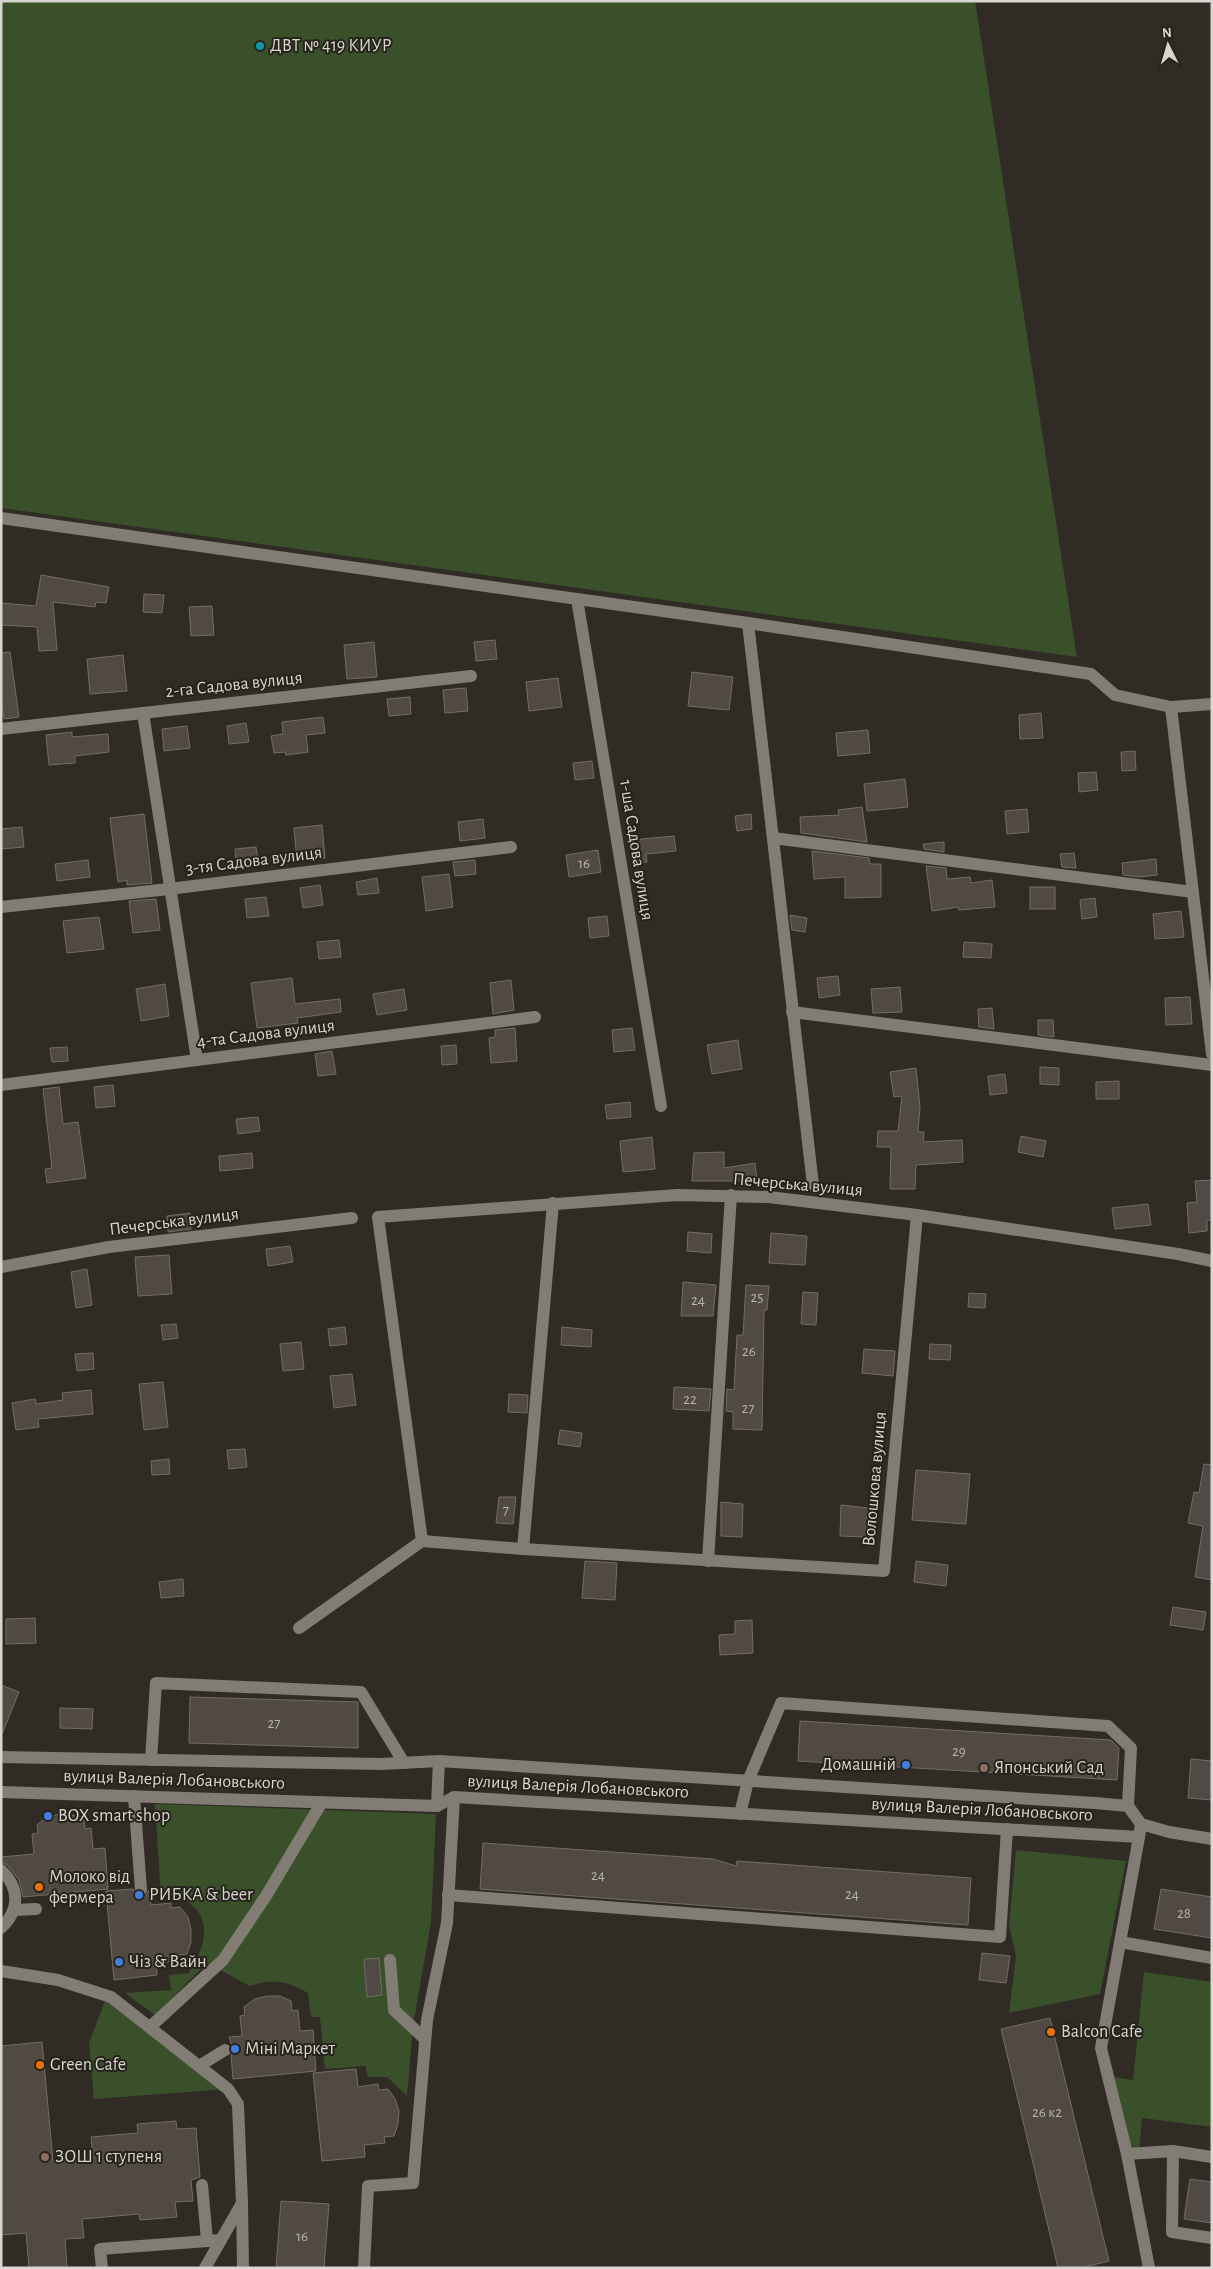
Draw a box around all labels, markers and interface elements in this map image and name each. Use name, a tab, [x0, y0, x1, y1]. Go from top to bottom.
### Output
north arrow	[1143, 20, 1193, 70]
text: N	[1161, 26, 1172, 40]
place label: ДВТ № 419 КИУР	[270, 37, 391, 55]
marker: ДВТ № 419 КИУР	[254, 40, 266, 52]
street label: 2-га Садова вулиця	[165, 669, 303, 701]
street label: 1-ша Садова вулиця	[616, 778, 656, 922]
street label: 3-тя Садова вулиця	[185, 844, 323, 878]
house number: 16	[578, 856, 590, 871]
street label: 4-та Садова вулиця	[196, 1017, 336, 1051]
street label: Печерська вулиця	[732, 1170, 864, 1200]
street label: Печерська вулиця	[108, 1205, 240, 1239]
house number: 25	[750, 1290, 764, 1305]
house number: 24	[691, 1293, 705, 1308]
house number: 26	[742, 1344, 756, 1359]
house number: 22	[683, 1392, 697, 1407]
house number: 27	[741, 1401, 755, 1416]
street label: Волошкова вулиця	[860, 1411, 890, 1547]
house number: 7	[503, 1503, 509, 1518]
house number: 27	[267, 1716, 281, 1731]
house number: 29	[952, 1744, 966, 1759]
place label: Домашній	[821, 1756, 896, 1774]
marker: Домашній	[900, 1759, 912, 1771]
place label: Японський Сад	[994, 1759, 1104, 1777]
marker: Японський Сад	[978, 1762, 990, 1774]
street label: вулиця Валерія Лобановського	[63, 1766, 285, 1793]
street label: вулиця Валерія Лобановського	[467, 1771, 689, 1802]
street label: вулиця Валерія Лобановського	[871, 1794, 1093, 1825]
place label: BOX smart shop	[58, 1807, 170, 1825]
marker: BOX smart shop	[42, 1810, 54, 1822]
place label: Молоко від фермера	[49, 1868, 130, 1907]
house number: 24	[591, 1868, 605, 1883]
marker: Молоко від фермера	[33, 1881, 45, 1893]
place label: РИБКА & beer	[149, 1886, 253, 1904]
house number: 24	[845, 1887, 859, 1902]
marker: РИБКА & beer	[133, 1889, 145, 1901]
house number: 28	[1177, 1906, 1191, 1921]
place label: Чіз & Вайн	[129, 1953, 207, 1971]
marker: Чіз & Вайн	[113, 1956, 125, 1968]
place label: Balcon Cafe	[1061, 2023, 1142, 2041]
marker: Balcon Cafe	[1045, 2026, 1057, 2038]
place label: Міні Маркет	[245, 2040, 336, 2058]
marker: Міні Маркет	[229, 2043, 241, 2055]
place label: Green Cafe	[50, 2056, 126, 2074]
marker: Green Cafe	[34, 2059, 46, 2071]
house number: 26 к2	[1032, 2105, 1062, 2120]
place label: ЗОШ 1 ступеня	[55, 2148, 162, 2166]
marker: ЗОШ 1 ступеня	[39, 2151, 51, 2163]
house number: 16	[296, 2229, 308, 2244]

